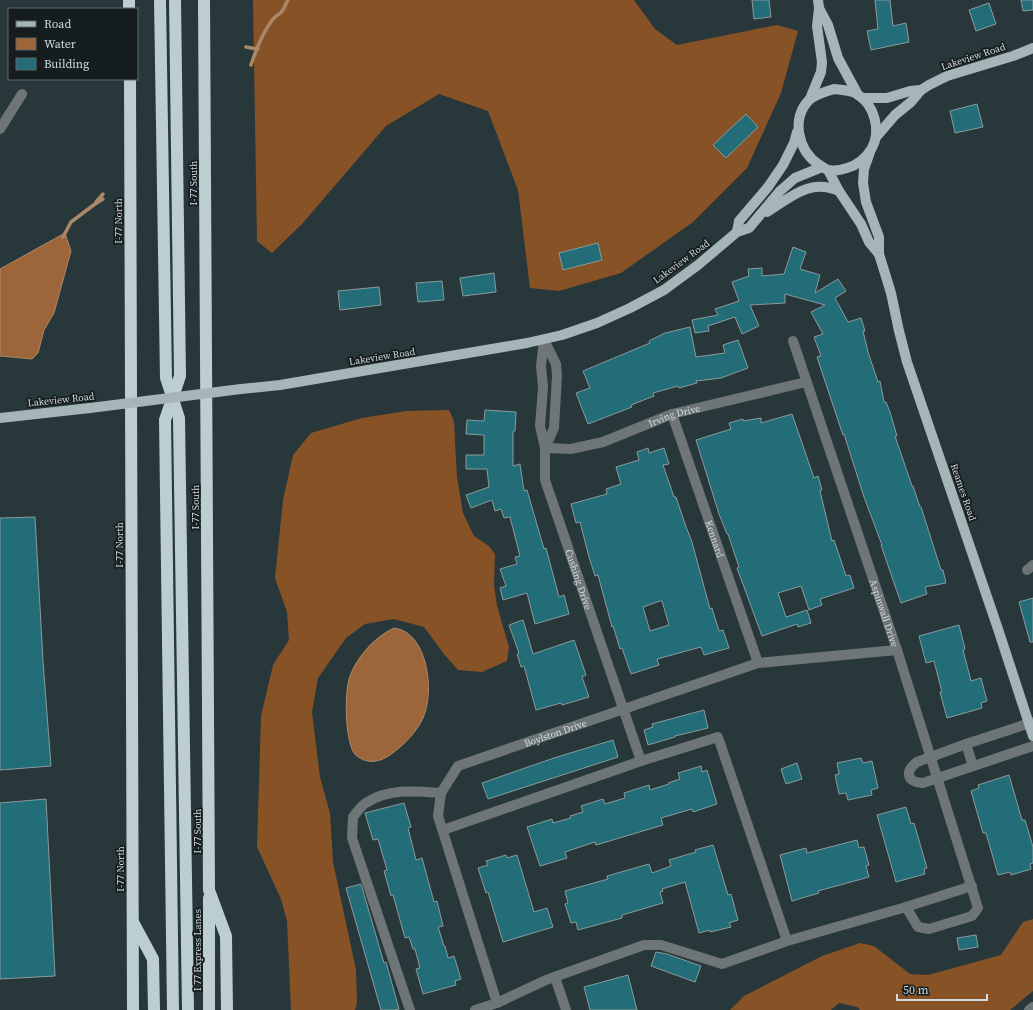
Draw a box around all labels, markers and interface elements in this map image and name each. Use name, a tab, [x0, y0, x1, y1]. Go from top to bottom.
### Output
legend	[8, 8, 138, 80]
text: Road	[44, 16, 71, 32]
text: Water	[44, 36, 76, 52]
street label: Lakeview Road	[939, 40, 1007, 73]
text: Building	[44, 56, 89, 72]
street label: I-77 South	[187, 161, 200, 205]
street label: I-77 North	[112, 198, 125, 244]
street label: Lakeview Road	[650, 236, 712, 286]
street label: Lakeview Road	[348, 345, 416, 368]
street label: Lakeview Road	[27, 389, 95, 409]
street label: Irving Drive	[646, 402, 702, 430]
street label: Reames Road	[948, 462, 980, 523]
street label: I-77 South	[189, 485, 202, 529]
street label: Kennard	[702, 519, 727, 560]
street label: I-77 North	[113, 522, 126, 568]
street label: Cushing Drive	[562, 548, 595, 612]
street label: Aspinwall Drive	[867, 578, 901, 649]
street label: Boylston Drive	[522, 716, 588, 750]
street label: I-77 South	[191, 809, 204, 853]
street label: I-77 North	[114, 846, 127, 892]
street label: I 77 Express Lanes	[191, 909, 204, 991]
scale bar	[897, 976, 987, 1002]
text: 50 m	[903, 982, 929, 998]

